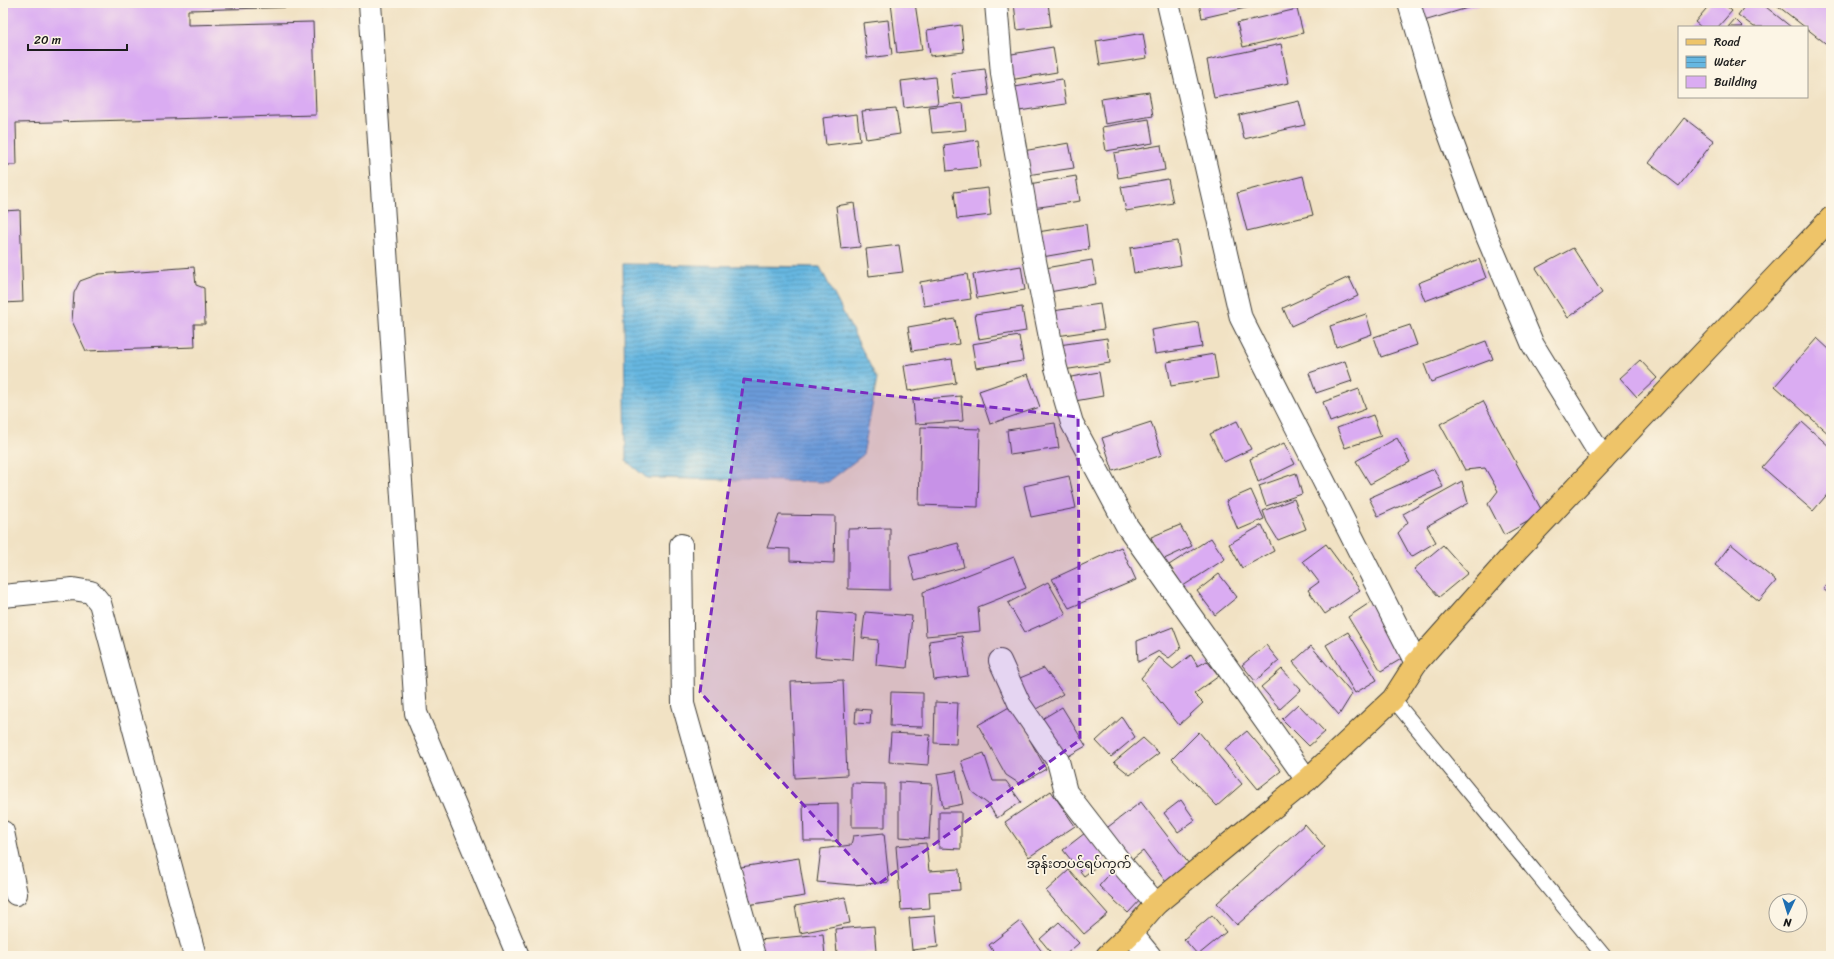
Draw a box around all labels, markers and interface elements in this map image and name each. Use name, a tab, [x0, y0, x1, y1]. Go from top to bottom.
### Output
scale bar	[28, 26, 127, 52]
legend	[1678, 26, 1808, 98]
text: 20 m	[34, 29, 61, 51]
text: Road	[1714, 31, 1741, 53]
text: Water	[1714, 51, 1747, 73]
text: Building	[1714, 71, 1757, 93]
district label: အုန်းတပင်ရပ်ကွက်	[1027, 852, 1131, 875]
north arrow	[1768, 893, 1808, 933]
text: N	[1782, 913, 1793, 932]

